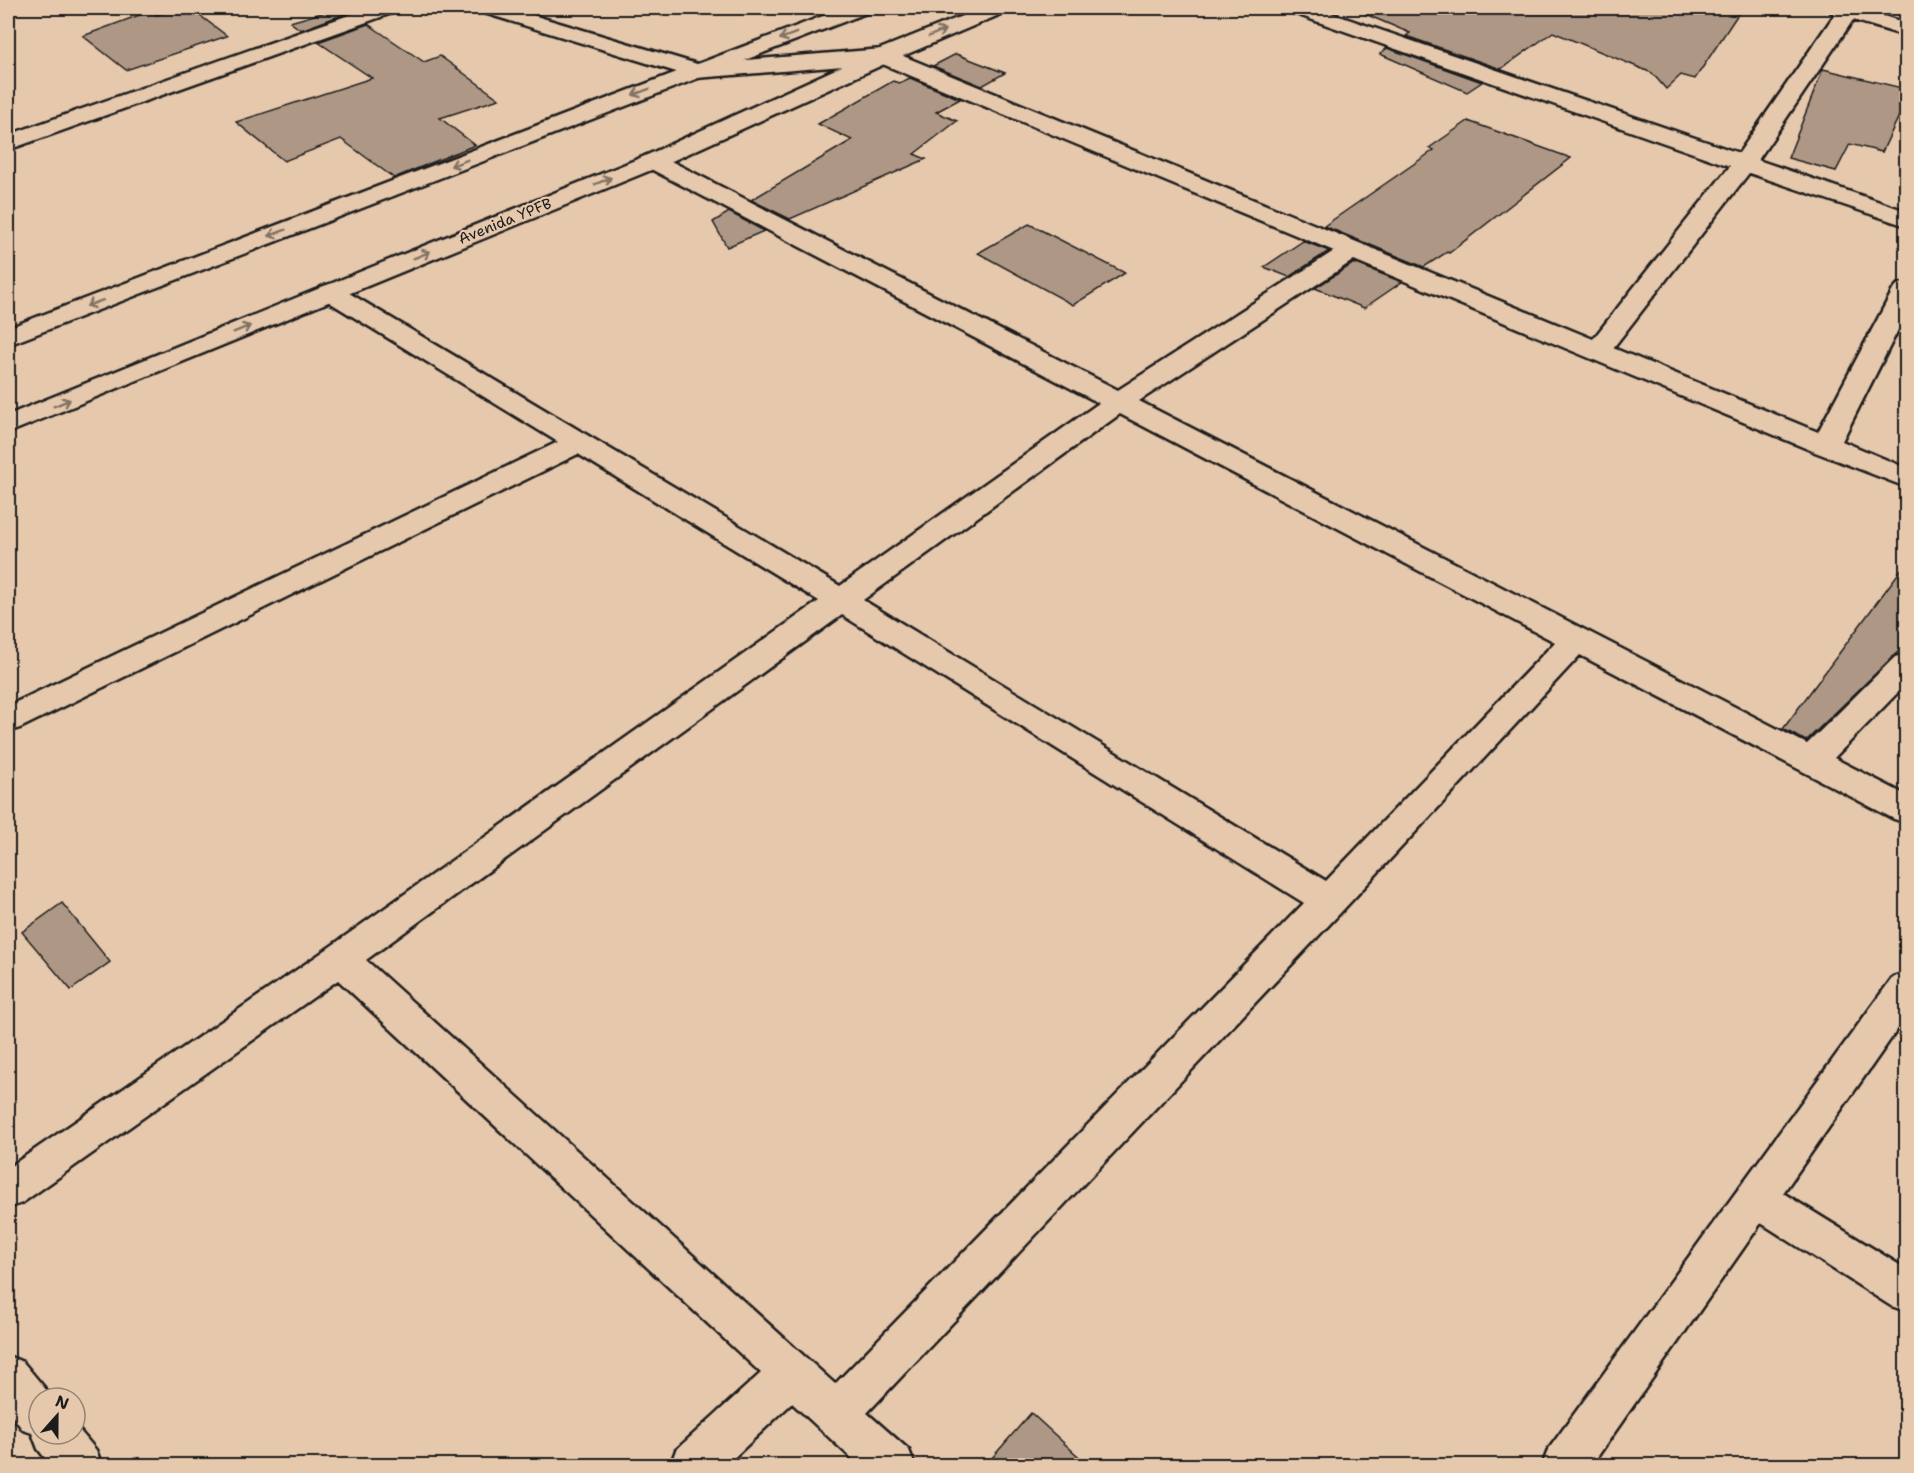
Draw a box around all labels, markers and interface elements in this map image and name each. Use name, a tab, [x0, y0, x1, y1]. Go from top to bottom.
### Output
one-way arrow	[927, 27, 945, 38]
one-way arrow	[779, 31, 797, 42]
one-way arrow	[632, 88, 651, 99]
one-way arrow	[450, 158, 469, 169]
one-way arrow	[593, 175, 611, 186]
street label: Avenida YPFB	[455, 193, 555, 249]
one-way arrow	[268, 228, 287, 239]
one-way arrow	[412, 248, 431, 259]
one-way arrow	[86, 298, 105, 309]
one-way arrow	[232, 323, 251, 334]
one-way arrow	[52, 397, 70, 408]
north arrow	[27, 1386, 87, 1446]
text: N	[53, 1390, 72, 1415]

